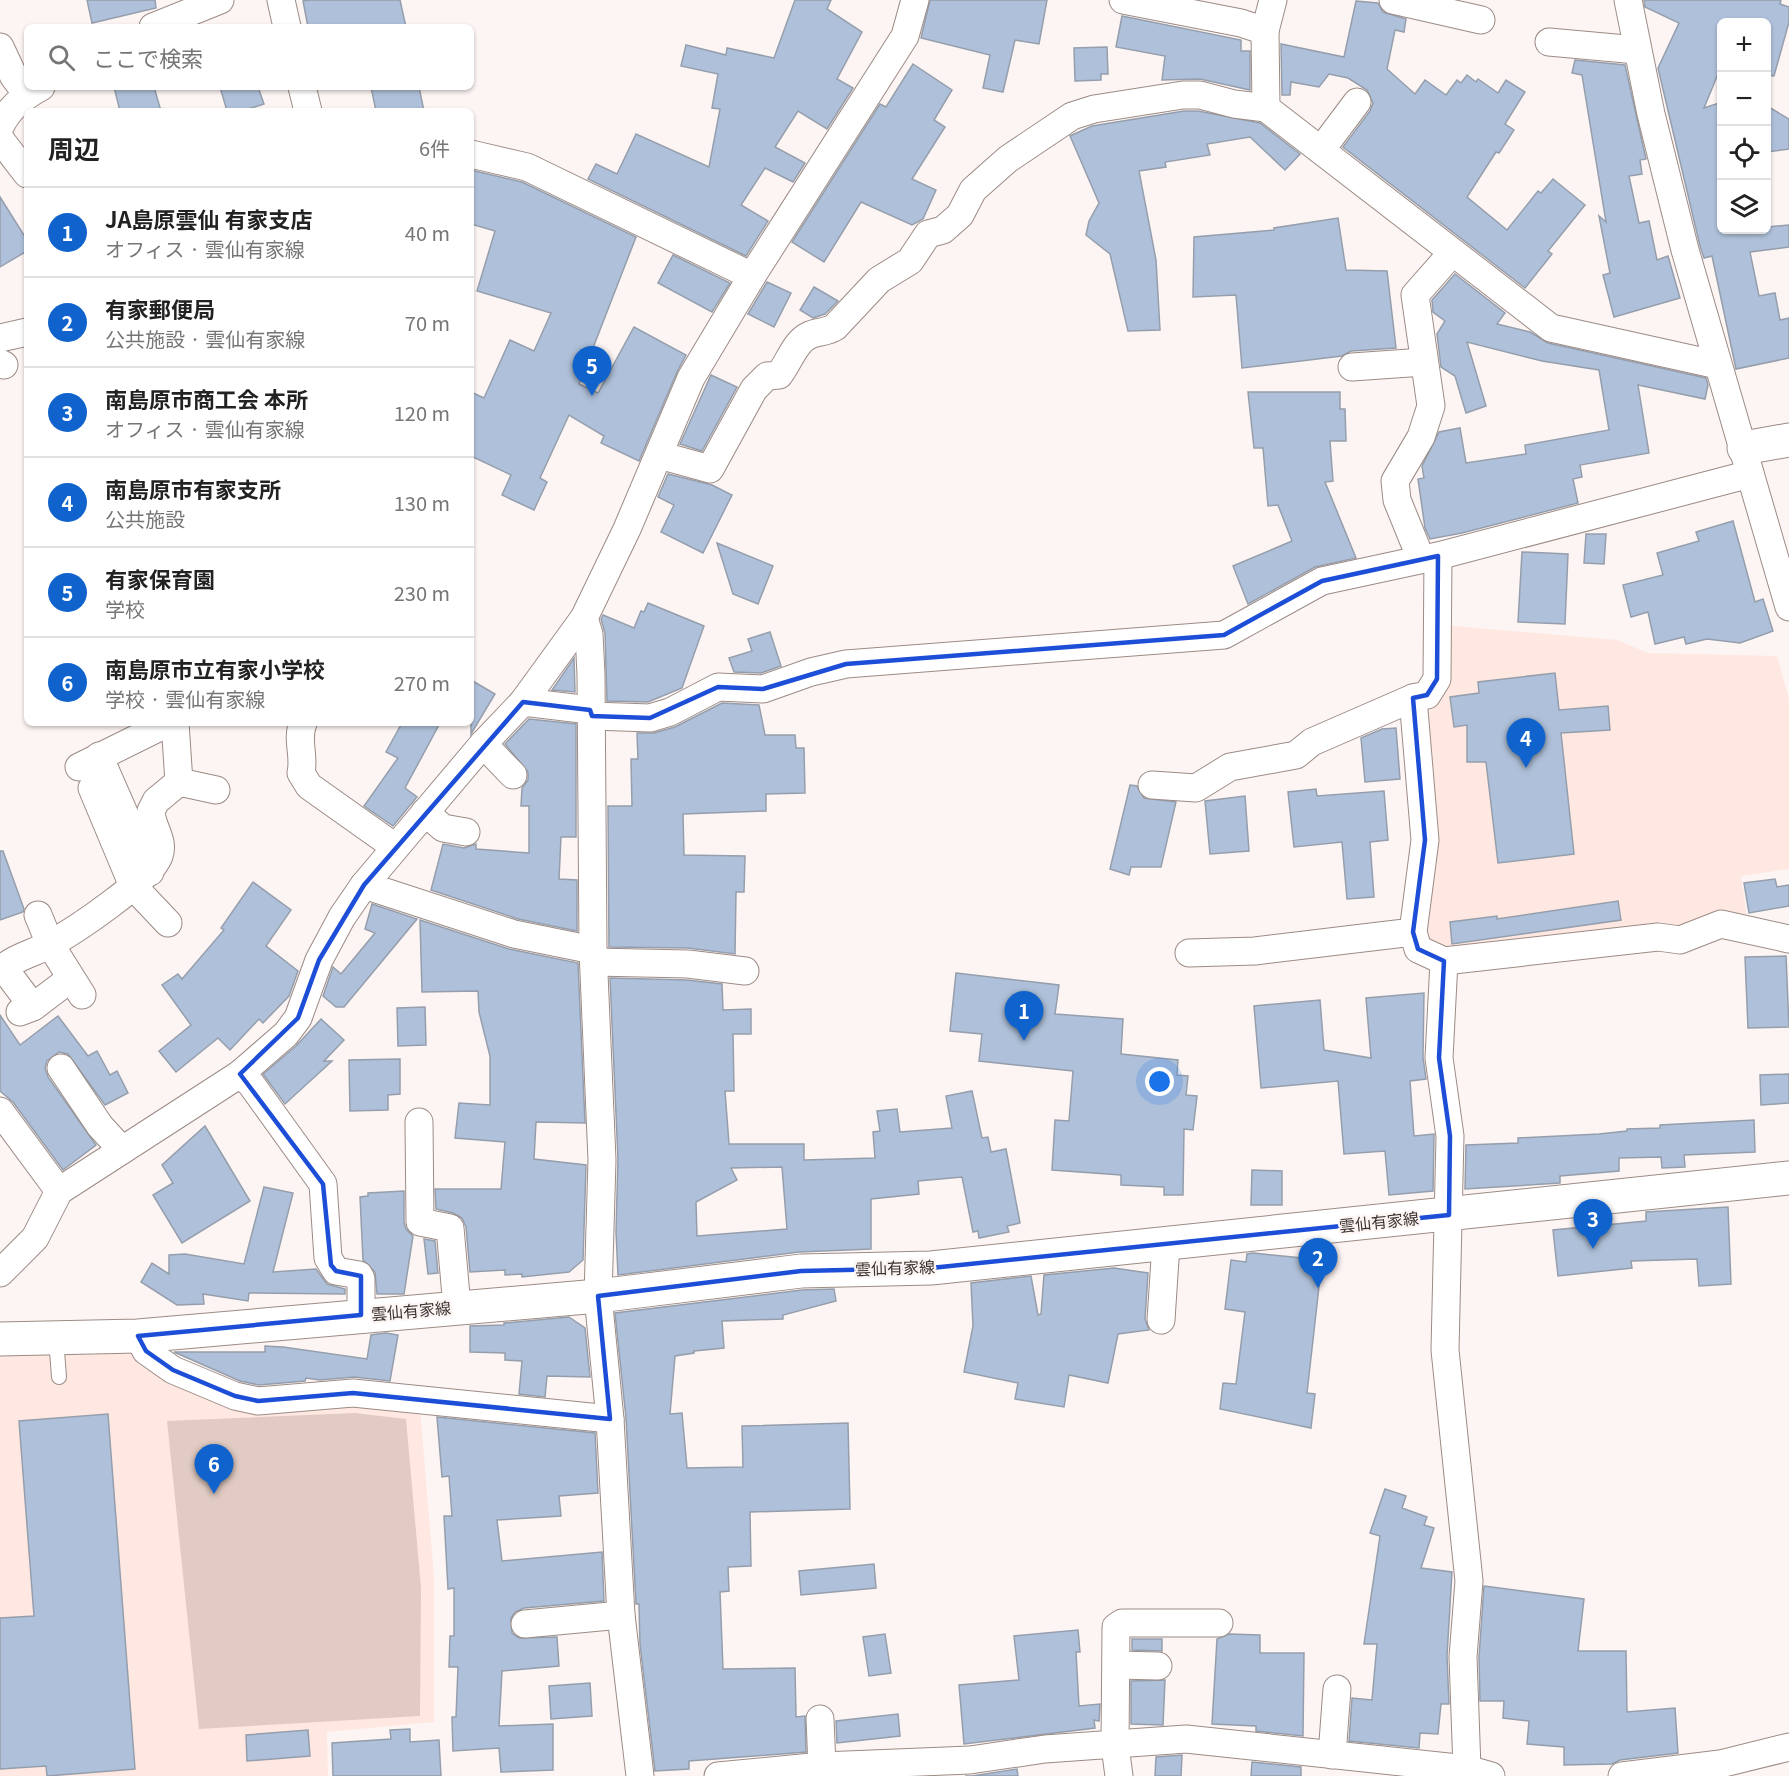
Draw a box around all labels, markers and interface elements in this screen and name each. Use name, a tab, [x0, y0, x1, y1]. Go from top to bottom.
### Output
map controls	[1717, 18, 1771, 234]
button: +	[1717, 18, 1771, 72]
search box	[24, 24, 474, 90]
icon: search	[45, 41, 78, 74]
text: ここで検索	[93, 41, 203, 73]
button: −	[1717, 72, 1771, 126]
button: locate	[1717, 126, 1771, 180]
text: 周辺	[48, 129, 100, 166]
text: 6件	[419, 133, 450, 162]
button: layers	[1717, 180, 1771, 234]
text: JA島原雲仙 有家支店	[105, 202, 313, 234]
text: 1	[62, 218, 73, 247]
text: 40 m	[405, 218, 450, 247]
text: オフィス · 雲仙有家線	[105, 234, 305, 263]
text: 有家郵便局	[105, 292, 215, 324]
text: 2	[62, 308, 73, 337]
text: 70 m	[405, 308, 450, 337]
text: 公共施設 · 雲仙有家線	[105, 324, 305, 353]
pin: 5	[572, 346, 612, 396]
text: 南島原市商工会 本所	[105, 382, 308, 414]
text: 3	[62, 398, 73, 427]
text: 120 m	[394, 398, 450, 427]
text: オフィス · 雲仙有家線	[105, 414, 305, 443]
text: 南島原市有家支所	[105, 472, 281, 504]
text: 4	[62, 488, 73, 517]
text: 130 m	[394, 488, 450, 517]
text: 公共施設	[105, 504, 185, 533]
text: 有家保育園	[105, 562, 215, 594]
text: 5	[62, 578, 73, 607]
text: 230 m	[394, 578, 450, 607]
text: 学校	[105, 594, 145, 623]
text: 南島原市立有家小学校	[105, 652, 325, 684]
text: 6	[62, 668, 73, 697]
text: 270 m	[394, 668, 450, 697]
text: 学校 · 雲仙有家線	[105, 684, 265, 713]
pin: 4	[1506, 718, 1546, 768]
pin: 1	[1004, 992, 1044, 1041]
your location	[1145, 1067, 1174, 1096]
pin: 3	[1574, 1200, 1612, 1249]
street label: 雲仙有家線	[1338, 1205, 1420, 1237]
pin: 2	[1298, 1238, 1338, 1288]
street label: 雲仙有家線	[855, 1254, 935, 1280]
street label: 雲仙有家線	[370, 1295, 452, 1325]
pin: 6	[194, 1444, 234, 1494]

